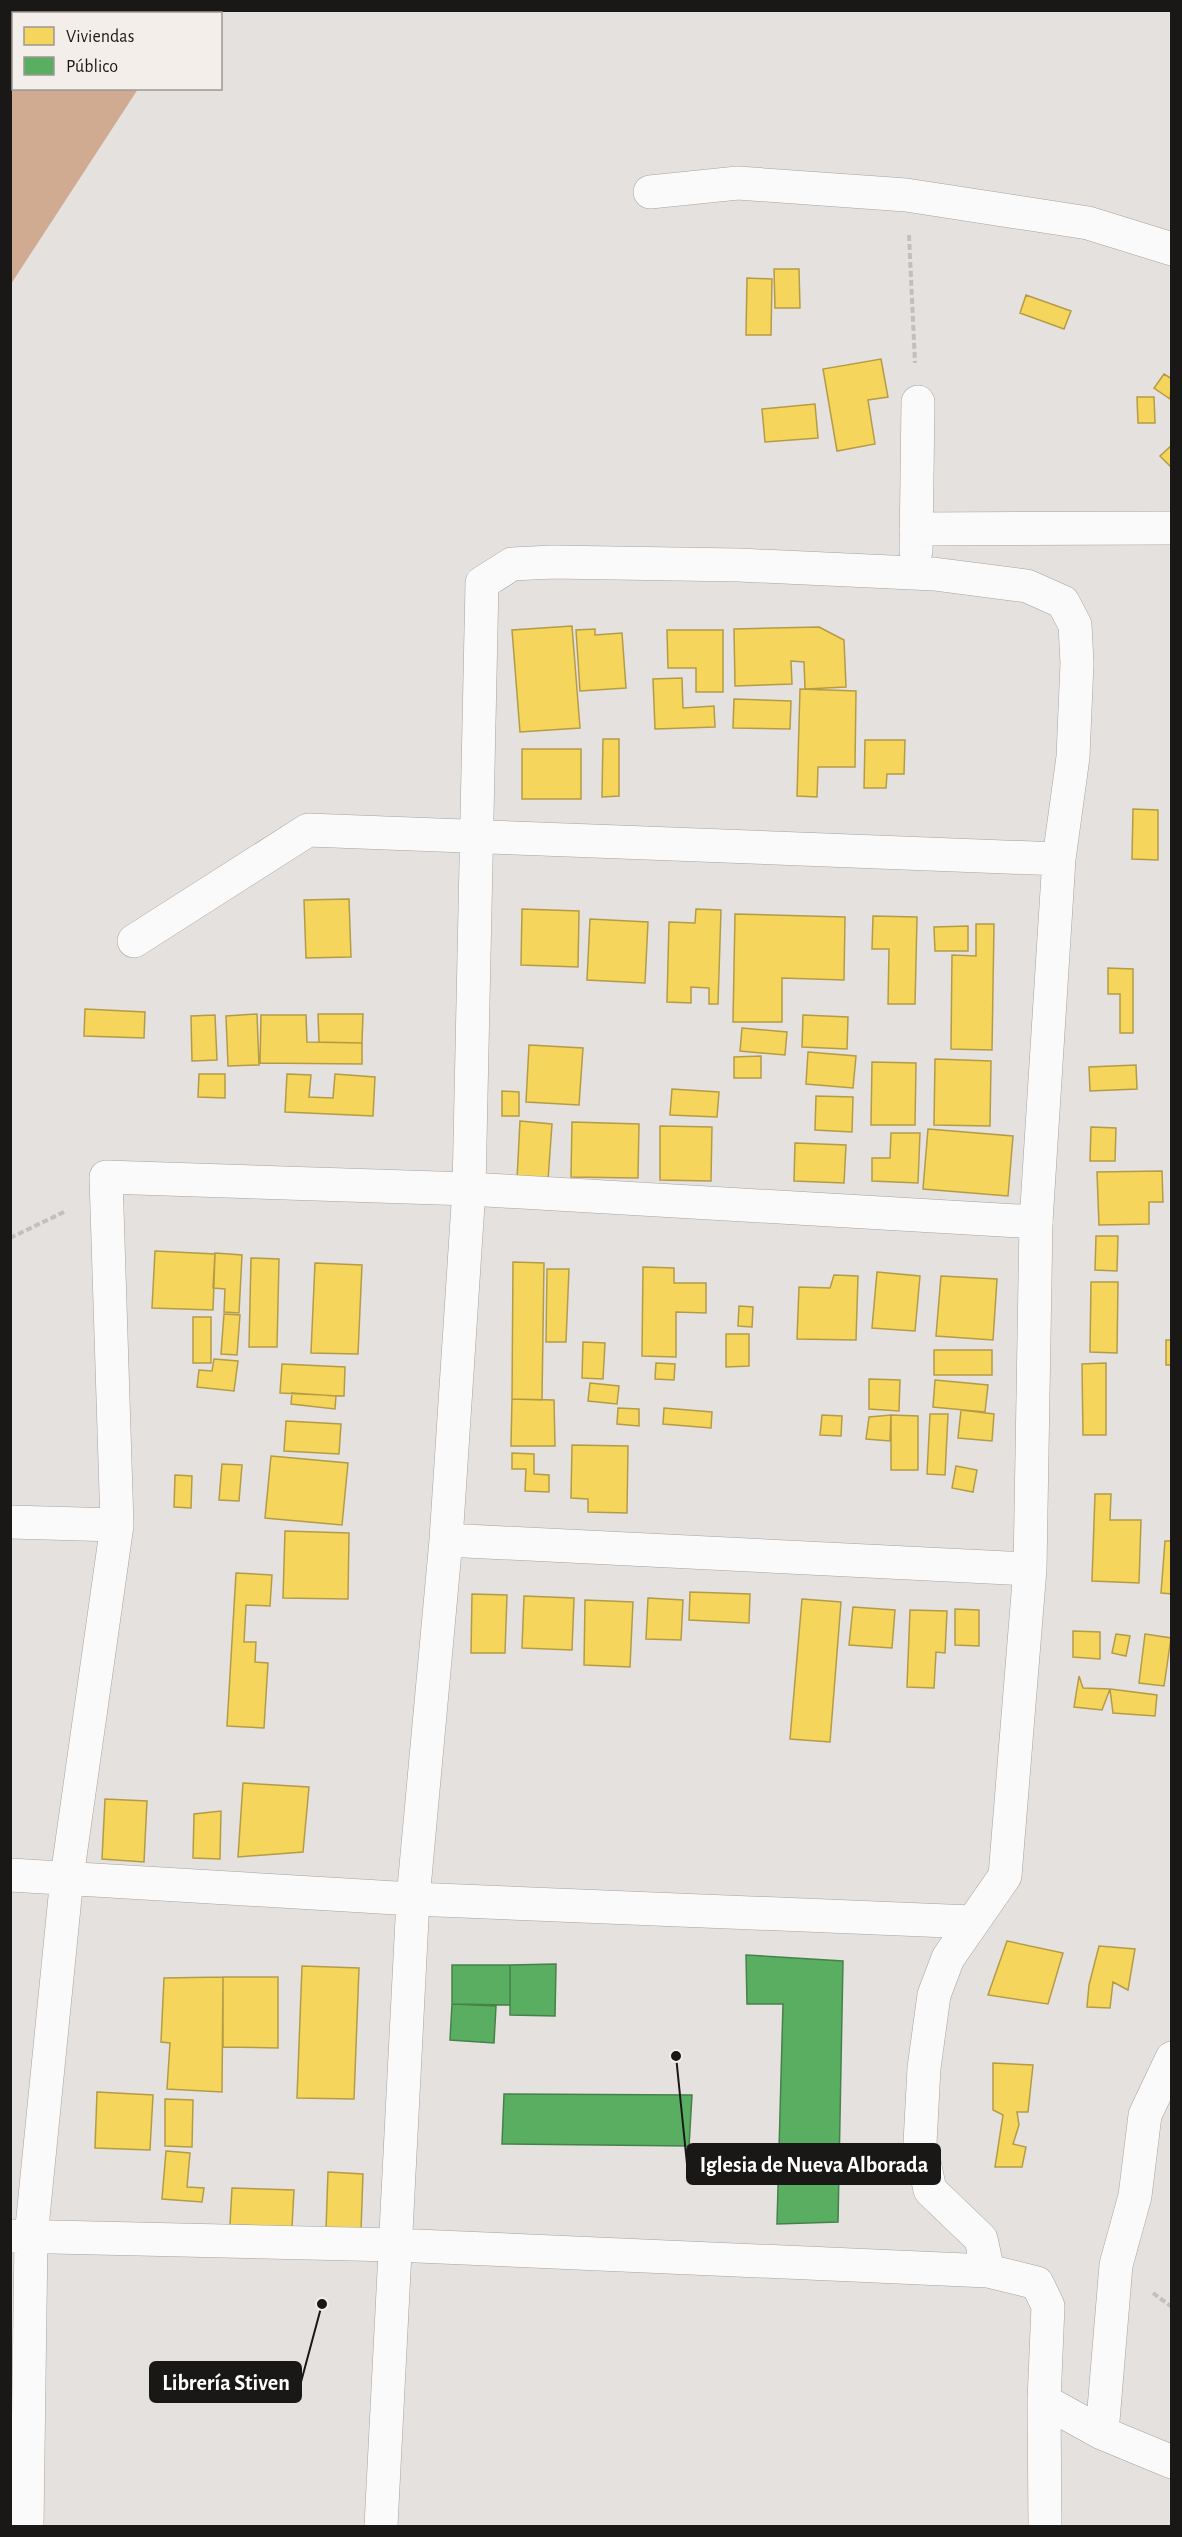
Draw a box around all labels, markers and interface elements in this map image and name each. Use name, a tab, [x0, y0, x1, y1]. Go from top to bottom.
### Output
legend	[12, 12, 222, 90]
text: Viviendas	[66, 28, 134, 46]
text: Público	[66, 58, 118, 76]
callout: Iglesia de Nueva Alborada	[687, 2144, 940, 2184]
text: Iglesia de Nueva Alborada	[700, 2154, 929, 2176]
callout: Librería Stiven	[150, 2362, 301, 2402]
text: Librería Stiven	[162, 2372, 290, 2394]

